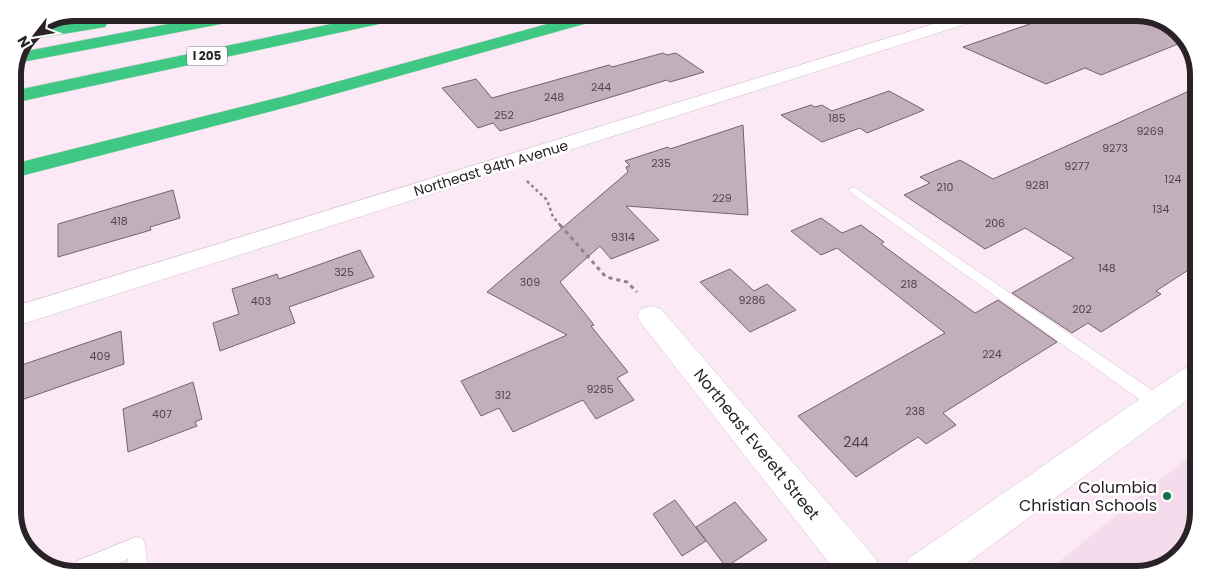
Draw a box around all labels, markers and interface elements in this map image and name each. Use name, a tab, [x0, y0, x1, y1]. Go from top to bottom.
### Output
north arrow	[10, 10, 60, 60]
text: N	[13, 32, 35, 51]
road number: I 205	[187, 46, 227, 66]
house number: 244	[591, 79, 611, 95]
house number: 248	[544, 89, 564, 105]
house number: 252	[494, 107, 514, 123]
house number: 185	[828, 110, 846, 126]
house number: 9269	[1136, 123, 1164, 139]
street label: Northeast 94th Avenue	[411, 135, 571, 201]
house number: 9273	[1102, 140, 1128, 156]
house number: 235	[651, 155, 671, 171]
house number: 9277	[1064, 158, 1090, 174]
house number: 124	[1165, 171, 1181, 187]
house number: 9281	[1025, 177, 1049, 193]
house number: 210	[937, 179, 953, 195]
house number: 229	[712, 190, 732, 206]
house number: 134	[1153, 201, 1170, 217]
house number: 418	[110, 213, 128, 229]
house number: 206	[985, 215, 1005, 231]
house number: 9314	[611, 229, 635, 245]
house number: 148	[1098, 260, 1116, 276]
house number: 325	[334, 264, 354, 280]
house number: 309	[520, 274, 540, 290]
house number: 218	[901, 276, 917, 292]
house number: 9286	[738, 292, 766, 308]
house number: 403	[251, 293, 271, 309]
house number: 202	[1072, 301, 1092, 317]
house number: 224	[982, 346, 1002, 362]
house number: 409	[90, 348, 110, 364]
street label: Northeast Everett Street	[688, 364, 825, 525]
house number: 9285	[586, 381, 614, 397]
house number: 312	[495, 387, 511, 403]
house number: 238	[905, 403, 925, 419]
house number: 407	[152, 406, 172, 422]
house number: 244	[843, 432, 869, 452]
place label: Columbia Christian Schools	[1019, 476, 1157, 517]
marker: Columbia Christian Schools	[1161, 490, 1173, 502]

